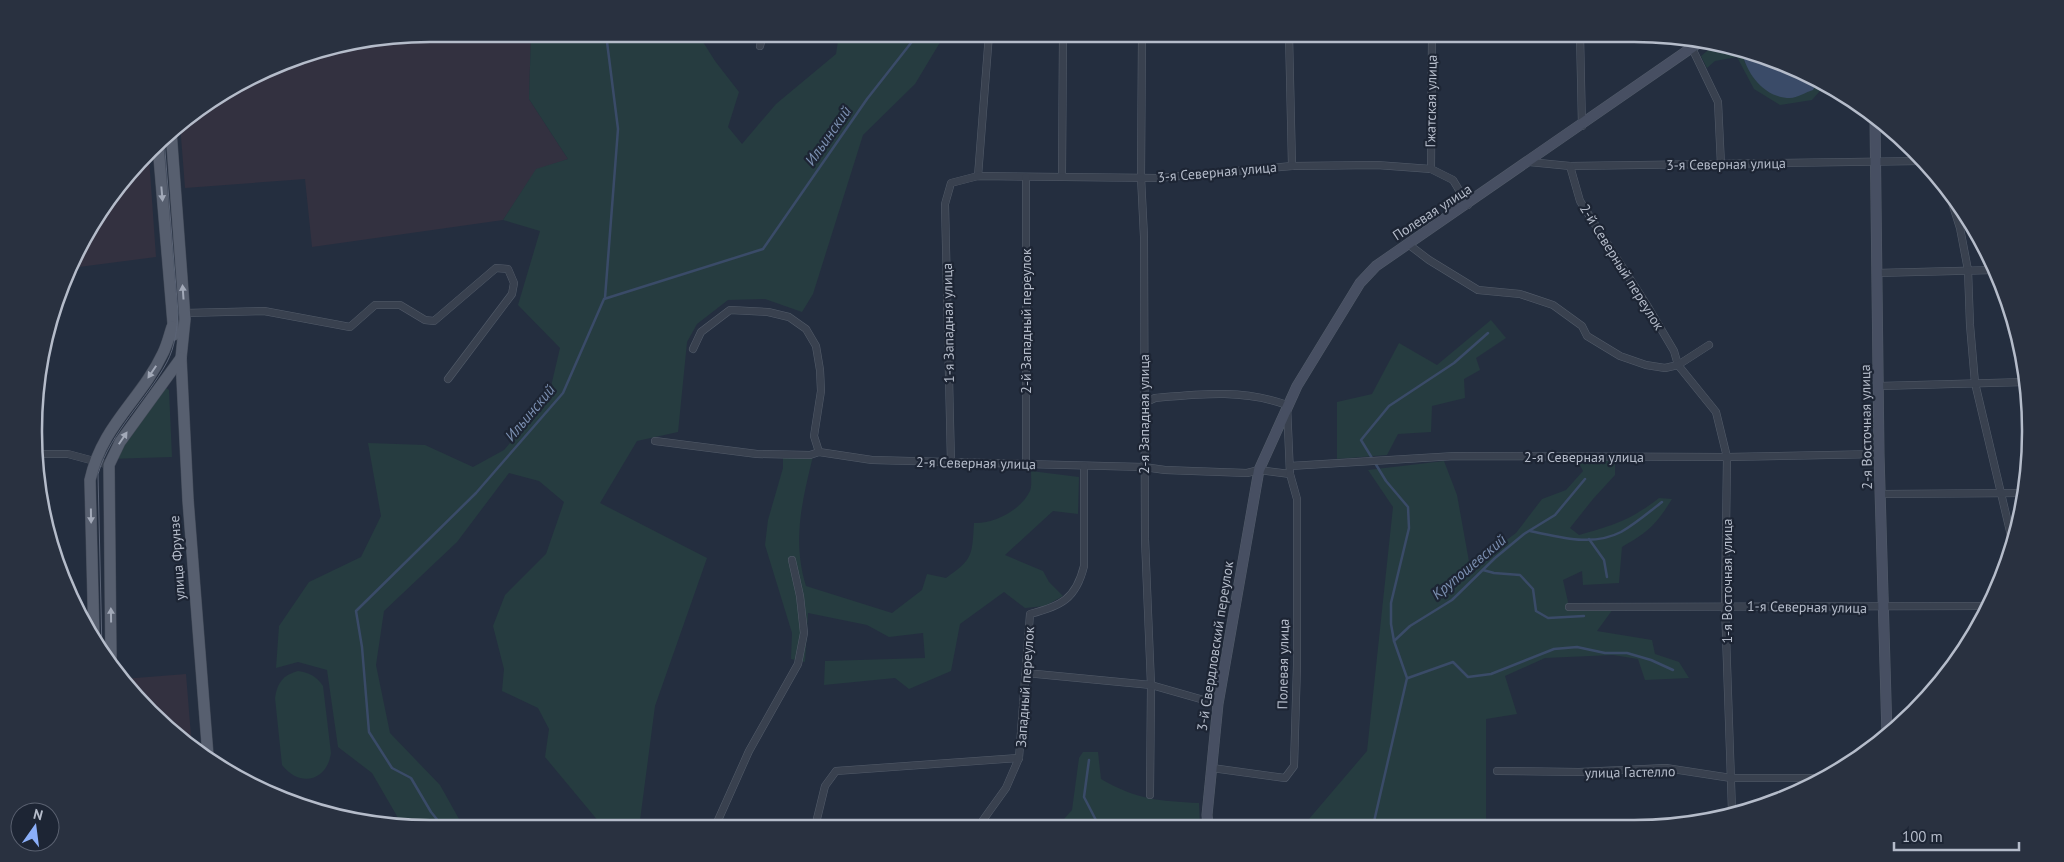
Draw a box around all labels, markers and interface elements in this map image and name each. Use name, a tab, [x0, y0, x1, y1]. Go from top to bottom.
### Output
street label: Гжатская улица	[1421, 54, 1441, 148]
water label: Ильинский	[800, 102, 855, 169]
street label: 3-я Северная улица	[1666, 154, 1786, 174]
street label: 3-я Северная улица	[1157, 158, 1278, 186]
street label: Полевая улица	[1389, 180, 1475, 244]
one-way arrow	[159, 186, 167, 202]
street label: 2-й Северный переулок	[1576, 201, 1668, 334]
street label: 2-й Западный переулок	[1017, 248, 1035, 394]
street label: 1-я Западная улица	[938, 263, 958, 383]
one-way arrow	[179, 284, 187, 300]
street label: 2-я Западная улица	[1135, 354, 1153, 474]
street label: 2-я Восточная улица	[1856, 364, 1876, 490]
one-way arrow	[147, 365, 157, 378]
water label: Ильинский	[501, 380, 559, 445]
one-way arrow	[118, 431, 128, 445]
street label: 2-я Северная улица	[1524, 448, 1644, 466]
street label: 2-я Северная улица	[916, 453, 1036, 473]
one-way arrow	[87, 508, 95, 524]
street label: улица Фрунзе	[165, 515, 189, 601]
street label: 1-я Восточная улица	[1718, 518, 1736, 644]
water label: Крупошевский	[1428, 530, 1510, 603]
street label: 3-й Свердловский переулок	[1193, 559, 1237, 732]
street label: 1-я Северная улица	[1747, 597, 1867, 617]
one-way arrow	[107, 606, 115, 622]
street label: Полевая улица	[1273, 618, 1293, 710]
street label: Западный переулок	[1012, 626, 1038, 748]
street label: улица Гастелло	[1584, 762, 1676, 782]
north arrow	[10, 802, 60, 852]
text: N	[32, 805, 45, 824]
scale bar	[1894, 820, 2019, 852]
text: 100 m	[1902, 827, 1943, 846]

